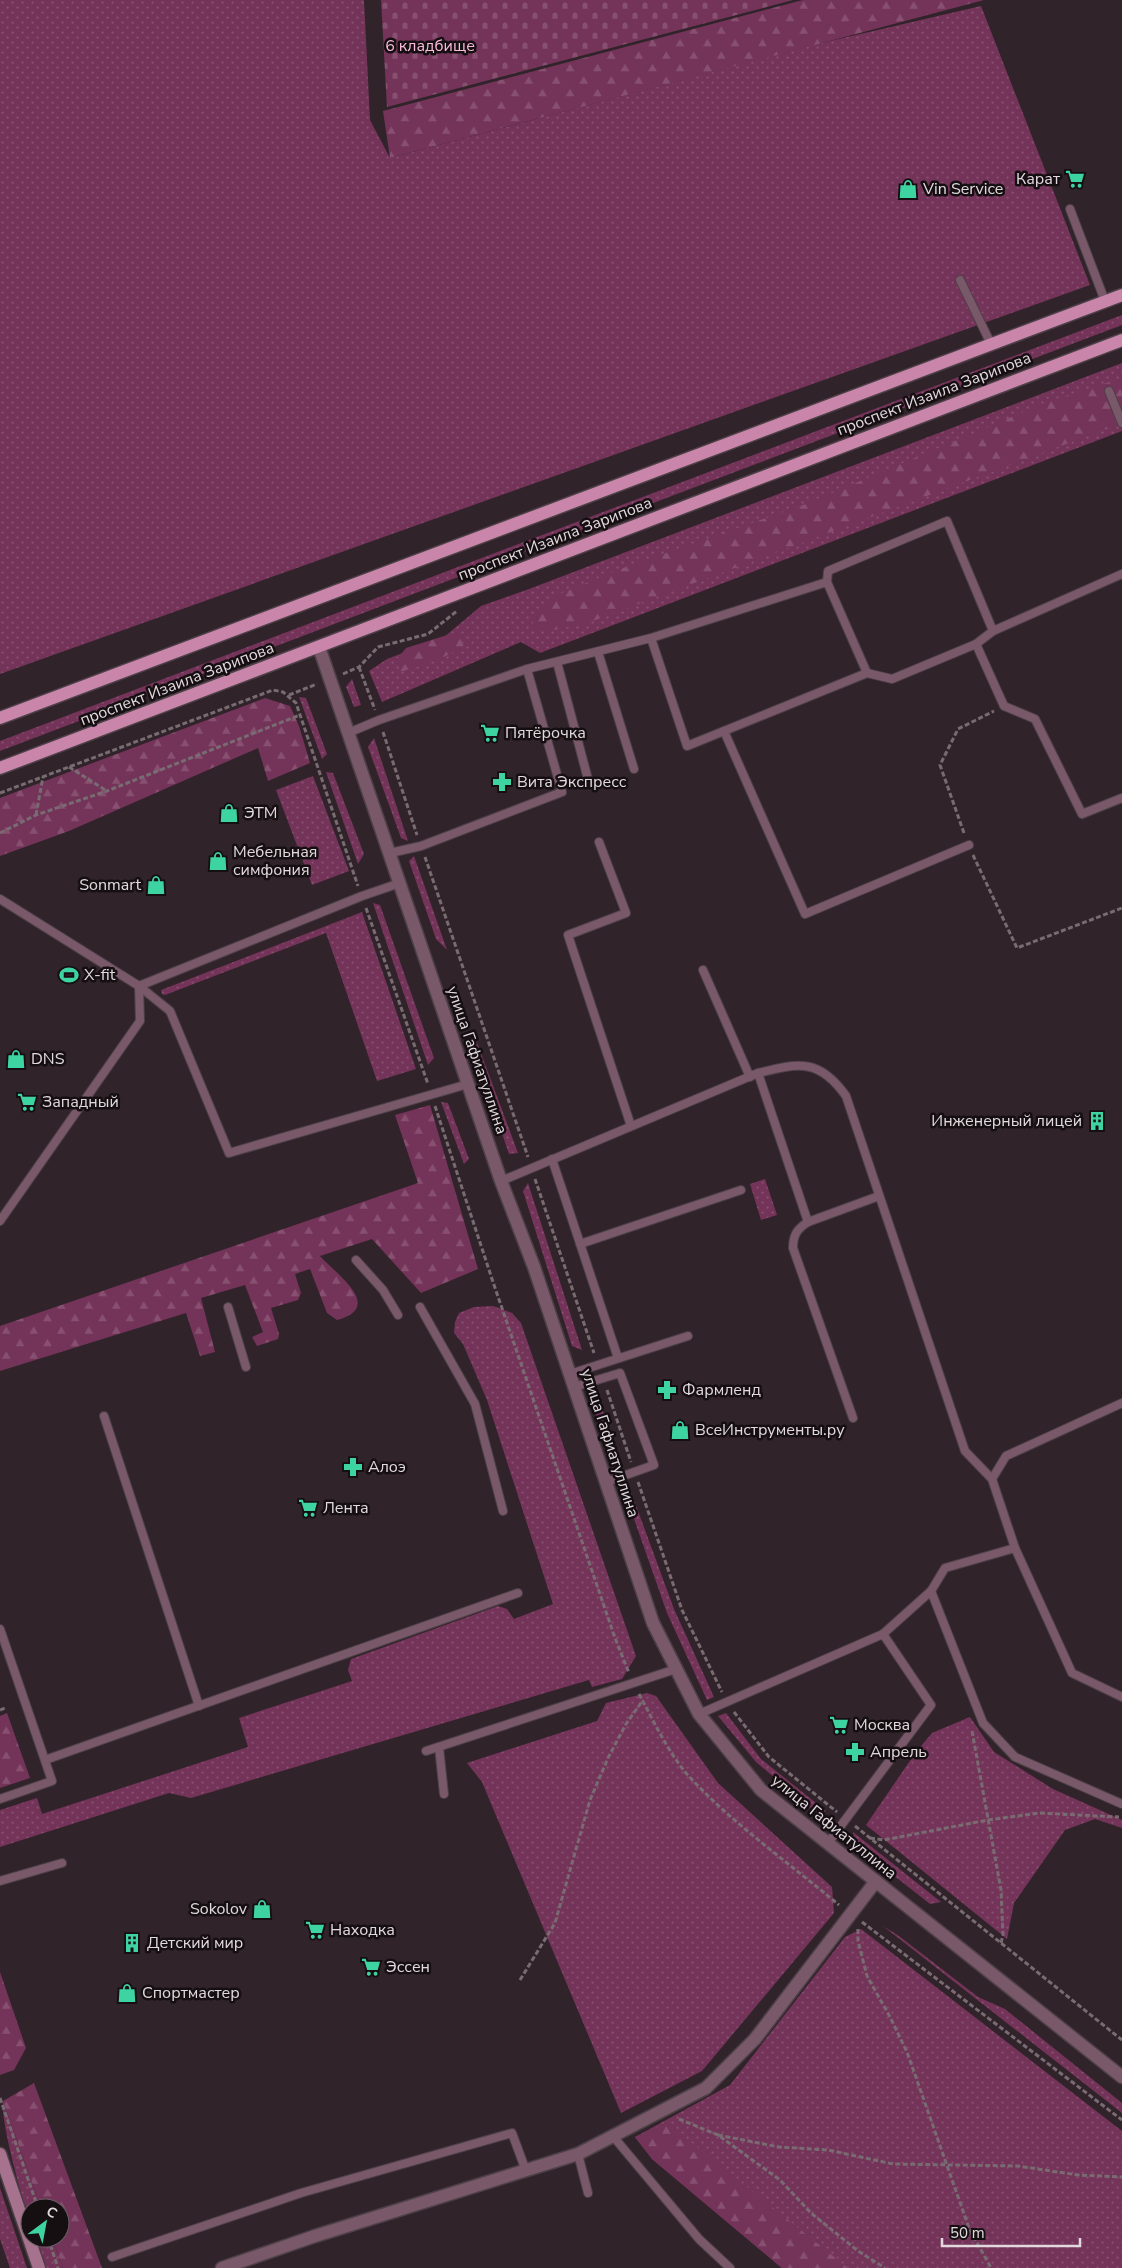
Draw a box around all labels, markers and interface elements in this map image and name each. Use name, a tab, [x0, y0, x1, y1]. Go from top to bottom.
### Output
park label: 6 кладбище	[385, 35, 475, 57]
place label: Карат	[1016, 168, 1061, 190]
supermarket icon: Карат	[1064, 168, 1086, 190]
shop icon: Vin Service	[897, 178, 919, 200]
place label: Vin Service	[922, 178, 1003, 200]
street label: проспект Изаила Зарипова	[834, 347, 1034, 441]
street label: проспект Изаила Зарипова	[455, 492, 655, 586]
street label: проспект Изаила Зарипова	[77, 637, 277, 731]
supermarket icon: Пятёрочка	[479, 722, 501, 744]
place label: Пятёрочка	[505, 722, 586, 744]
pharmacy icon: Вита Экспресс	[491, 771, 513, 793]
place label: Вита Экспресс	[517, 771, 627, 793]
shop icon: ЭТМ	[218, 802, 240, 824]
place label: ЭТМ	[244, 802, 277, 824]
place label: Мебельная симфония	[233, 841, 318, 881]
shop icon: Мебельная симфония	[207, 850, 229, 872]
place label: Sonmart	[79, 874, 141, 896]
shop icon: Sonmart	[145, 874, 167, 896]
sports icon: X-fit	[58, 964, 80, 986]
place label: X-fit	[84, 964, 116, 986]
street label: улица Гафиатуллина	[441, 983, 513, 1137]
shop icon: DNS	[5, 1048, 27, 1070]
place label: DNS	[31, 1048, 65, 1070]
supermarket icon: Западный	[16, 1091, 38, 1113]
place label: Западный	[42, 1091, 119, 1113]
place label: Инженерный лицей	[931, 1110, 1082, 1132]
building icon: Инженерный лицей	[1086, 1110, 1108, 1132]
street label: улица Гафиатуллина	[576, 1366, 644, 1520]
pharmacy icon: Фармленд	[656, 1379, 678, 1401]
place label: Фармленд	[682, 1379, 761, 1401]
shop icon: ВсеИнструменты.ру	[669, 1419, 691, 1441]
place label: ВсеИнструменты.ру	[695, 1419, 845, 1441]
pharmacy icon: Алоэ	[342, 1456, 364, 1478]
place label: Алоэ	[368, 1456, 406, 1478]
supermarket icon: Лента	[297, 1497, 319, 1519]
place label: Лента	[323, 1497, 369, 1519]
supermarket icon: Москва	[828, 1714, 850, 1736]
place label: Москва	[854, 1714, 910, 1736]
pharmacy icon: Апрель	[844, 1741, 866, 1763]
place label: Апрель	[870, 1741, 927, 1763]
street label: улица Гафиатуллина	[767, 1770, 901, 1884]
place label: Sokolov	[190, 1898, 248, 1920]
shop icon: Sokolov	[251, 1898, 273, 1920]
supermarket icon: Находка	[304, 1919, 326, 1941]
place label: Находка	[330, 1919, 395, 1941]
building icon: Детский мир	[121, 1932, 143, 1954]
place label: Детский мир	[147, 1932, 243, 1954]
supermarket icon: Эссен	[360, 1956, 382, 1978]
place label: Эссен	[386, 1956, 430, 1978]
shop icon: Спортмастер	[116, 1982, 138, 2004]
place label: Спортмастер	[142, 1982, 240, 2004]
north arrow	[20, 2198, 70, 2248]
text: С	[43, 2202, 61, 2223]
scale bar	[942, 2216, 1080, 2248]
text: 50 m	[950, 2223, 985, 2243]

